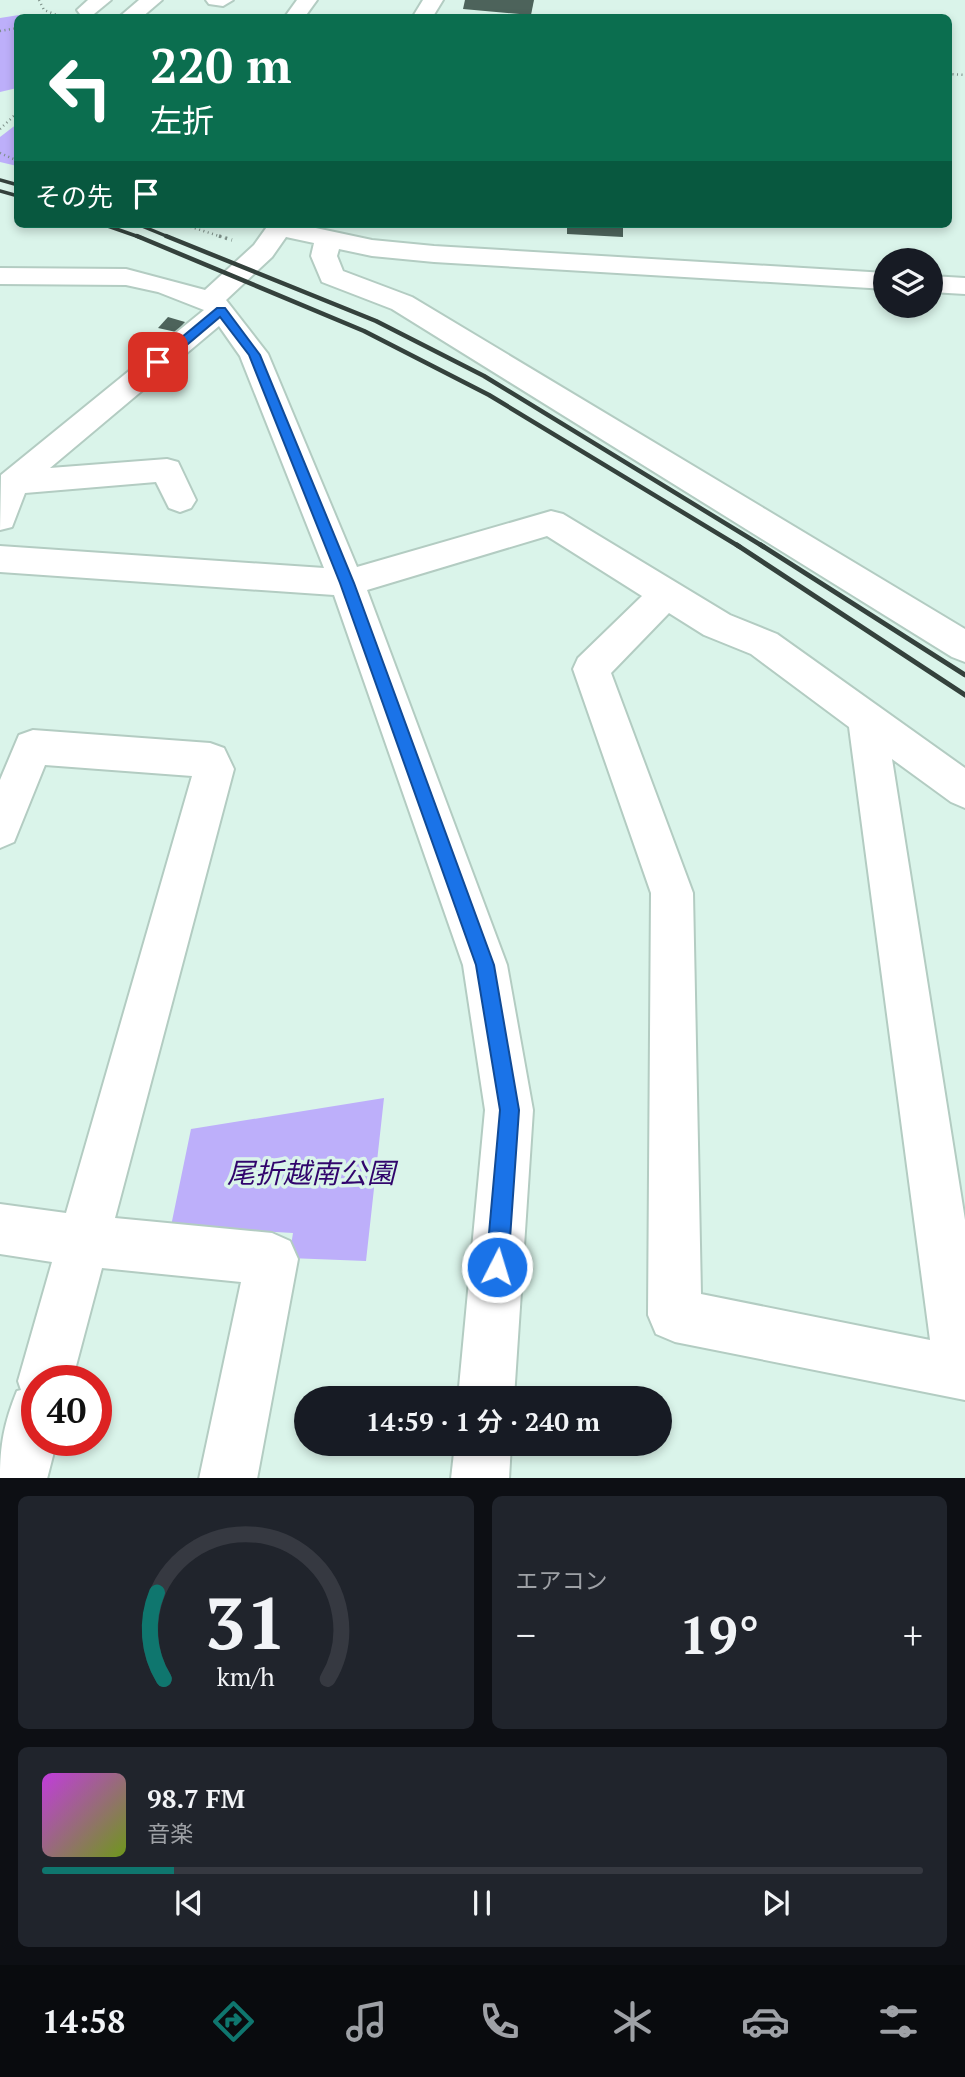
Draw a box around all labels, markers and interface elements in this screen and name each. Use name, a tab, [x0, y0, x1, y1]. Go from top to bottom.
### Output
text: 220 m	[150, 32, 292, 97]
icon: left	[35, 42, 126, 133]
text: 左折	[150, 99, 214, 141]
icon: arrive	[127, 175, 165, 213]
text: その先	[35, 179, 113, 213]
map controls	[873, 248, 943, 318]
button: layers	[873, 248, 943, 318]
pin	[128, 332, 188, 392]
icon: arrive	[139, 343, 177, 381]
park label: 尾折越南公園	[227, 1154, 399, 1191]
position arrow	[460, 1230, 534, 1304]
speed limit sign: 40	[21, 1365, 112, 1456]
text: 14:59 · 1 分 · 240 m	[366, 1404, 600, 1438]
text: エアコン	[516, 1565, 608, 1596]
text: 31	[205, 1573, 287, 1670]
text: 19°	[679, 1600, 759, 1669]
text: −	[516, 1610, 536, 1660]
text: +	[903, 1610, 923, 1660]
text: km/h	[217, 1659, 275, 1692]
text: 98.7 FM	[147, 1781, 245, 1815]
text: 音楽	[147, 1818, 193, 1849]
icon: previous	[170, 1884, 208, 1922]
icon: pause	[463, 1884, 501, 1922]
icon: next	[757, 1884, 795, 1922]
icon: directions	[209, 1997, 258, 2046]
icon: music	[342, 1997, 391, 2046]
icon: phone	[475, 1997, 524, 2046]
icon: climate	[608, 1997, 657, 2046]
icon: car	[741, 1997, 790, 2046]
icon: filters	[874, 1997, 923, 2046]
text: 14:58	[42, 2000, 125, 2042]

